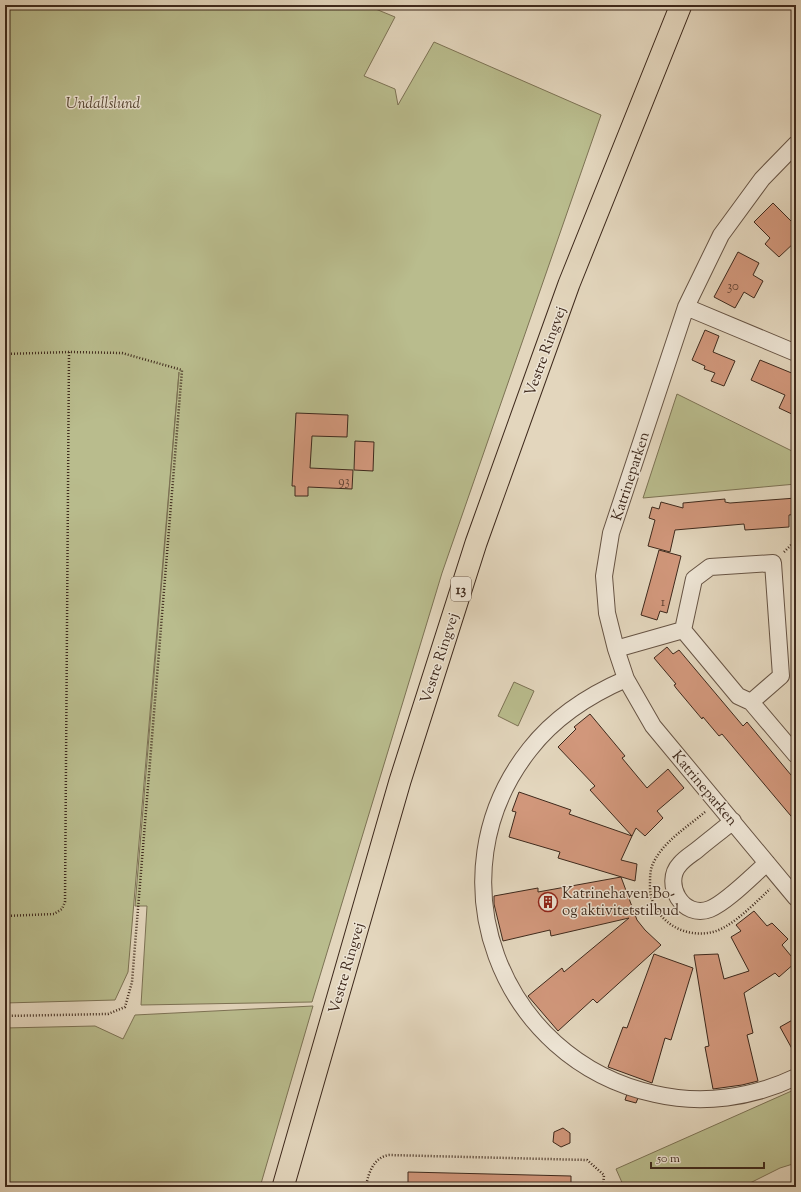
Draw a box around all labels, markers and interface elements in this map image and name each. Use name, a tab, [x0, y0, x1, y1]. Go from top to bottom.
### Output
park label: Undallslund	[66, 94, 141, 115]
house number: 30	[727, 278, 739, 296]
street label: Vestre Ringvej	[520, 304, 572, 399]
street label: Katrineparken	[607, 429, 656, 524]
house number: 93	[338, 473, 350, 491]
road number: 13	[451, 577, 471, 601]
house number: 1	[661, 594, 666, 612]
street label: Vestre Ringvej	[416, 611, 465, 706]
street label: Katrineparken	[666, 747, 742, 831]
place label: Katrinehaven Bo- og aktivitetstilbud	[562, 884, 680, 922]
building icon: Katrinehaven Bo- og aktivitetstilbud	[537, 891, 559, 913]
street label: Vestre Ringvej	[324, 920, 370, 1016]
scale bar	[651, 1144, 764, 1170]
text: 50 m	[656, 1150, 680, 1168]

